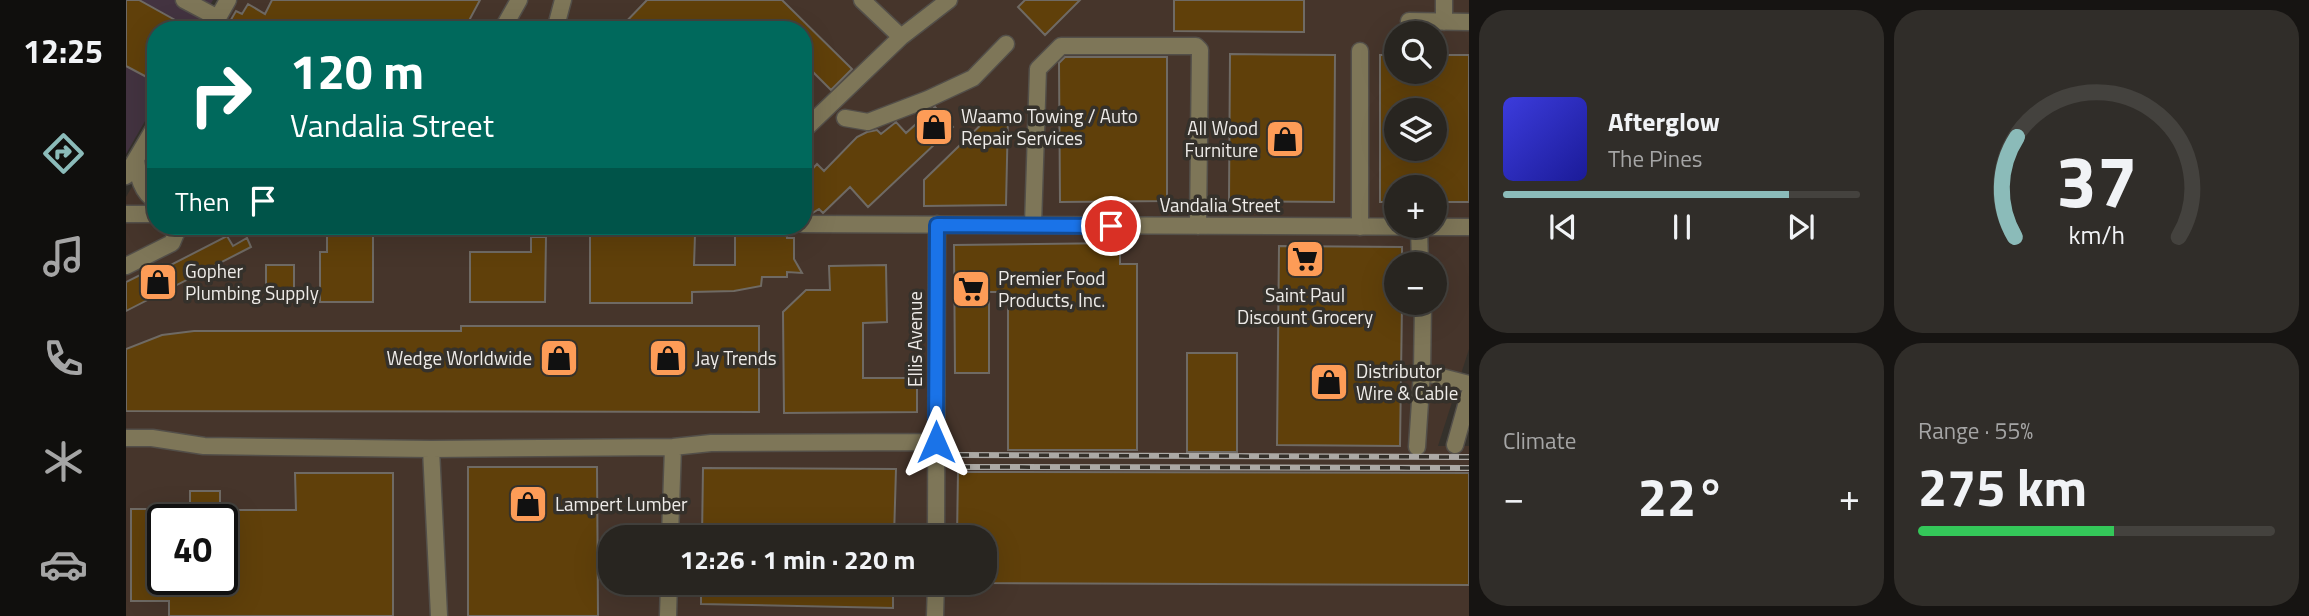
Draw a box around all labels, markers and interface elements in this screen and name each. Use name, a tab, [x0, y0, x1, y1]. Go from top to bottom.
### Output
map controls	[1384, 21, 1447, 315]
button: search	[1384, 21, 1447, 84]
text: 12:25	[23, 27, 103, 75]
text: 120 m	[290, 33, 424, 108]
icon: right	[175, 49, 266, 140]
button: layers	[1384, 98, 1447, 161]
text: Vandalia Street	[290, 101, 494, 149]
place label: Waamo Towing / Auto Repair Services	[961, 101, 1138, 152]
text: Afterglow	[1608, 102, 1720, 141]
shop icon: Waamo Towing / Auto Repair Services	[913, 106, 955, 148]
place label: All Wood Furniture	[1185, 113, 1258, 164]
shop icon: All Wood Furniture	[1264, 118, 1306, 160]
text: 37	[2056, 126, 2137, 236]
icon: directions	[39, 129, 88, 178]
text: The Pines	[1608, 141, 1702, 176]
button: +	[1384, 175, 1447, 238]
text: Then	[175, 182, 230, 221]
icon: arrive	[244, 182, 282, 220]
street label: Vandalia Street	[1159, 190, 1281, 219]
pin	[1081, 196, 1141, 256]
icon: arrive	[1092, 207, 1130, 245]
icon: previous	[1544, 208, 1582, 246]
icon: pause	[1663, 208, 1701, 246]
icon: next	[1782, 208, 1820, 246]
text: km/h	[2068, 216, 2125, 254]
icon: music	[39, 232, 88, 281]
supermarket icon: Saint Paul Discount Grocery	[1284, 238, 1326, 280]
button: −	[1384, 252, 1447, 315]
place label: Gopher Plumbing Supply	[185, 256, 319, 307]
shop icon: Gopher Plumbing Supply	[137, 261, 179, 303]
place label: Premier Food Products, Inc.	[998, 263, 1105, 314]
supermarket icon: Premier Food Products, Inc.	[950, 268, 992, 310]
place label: Saint Paul Discount Grocery	[1237, 280, 1373, 331]
street label: Ellis Avenue	[900, 291, 929, 387]
icon: phone	[39, 334, 88, 383]
shop icon: Wedge Worldwide	[538, 337, 580, 379]
shop icon: Jay Trends	[647, 337, 689, 379]
place label: Wedge Worldwide	[387, 343, 532, 372]
place label: Jay Trends	[695, 343, 777, 372]
place label: Distributor Wire & Cable	[1356, 356, 1458, 407]
shop icon: Distributor Wire & Cable	[1308, 361, 1350, 403]
position arrow	[899, 405, 973, 479]
text: Range · 55%	[1918, 413, 2033, 448]
text: Climate	[1503, 423, 1576, 458]
icon: climate	[39, 437, 88, 486]
text: 275 km	[1918, 447, 2087, 526]
text: 22°	[1638, 457, 1725, 536]
text: −	[1503, 468, 1524, 526]
text: +	[1839, 468, 1860, 526]
shop icon: Lampert Lumber	[507, 483, 549, 525]
place label: Lampert Lumber	[555, 489, 688, 518]
speed limit sign: 40	[147, 504, 238, 595]
icon: car	[39, 540, 88, 589]
text: 12:26 · 1 min · 220 m	[680, 540, 915, 579]

